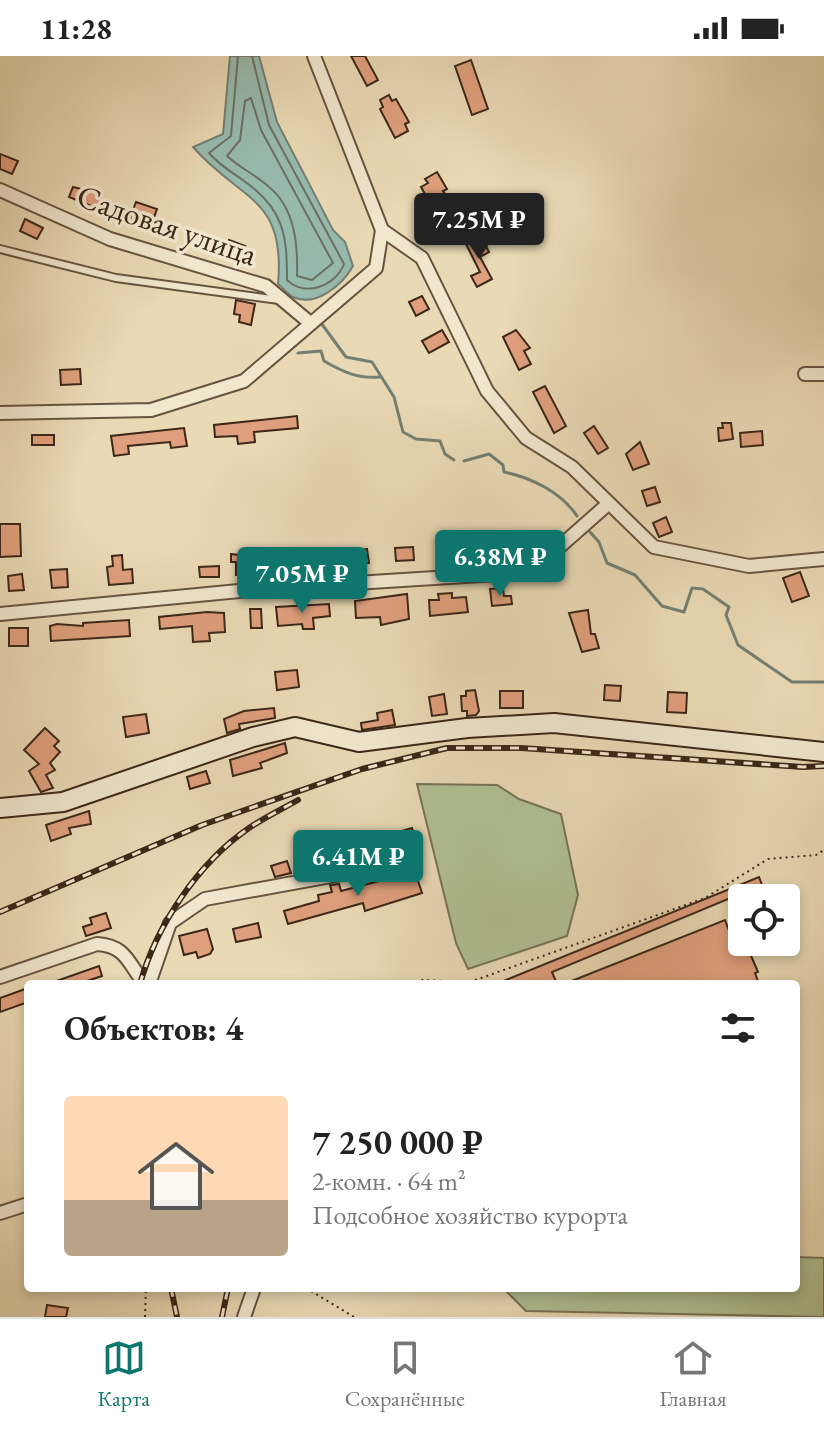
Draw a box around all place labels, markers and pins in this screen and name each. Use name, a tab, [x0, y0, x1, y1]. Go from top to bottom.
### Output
pin: 7.25M ₽	[405, 193, 553, 261]
pin: 6.38M ₽	[426, 530, 574, 598]
pin: 7.05M ₽	[228, 547, 376, 615]
pin: 6.41M ₽	[284, 830, 432, 898]

